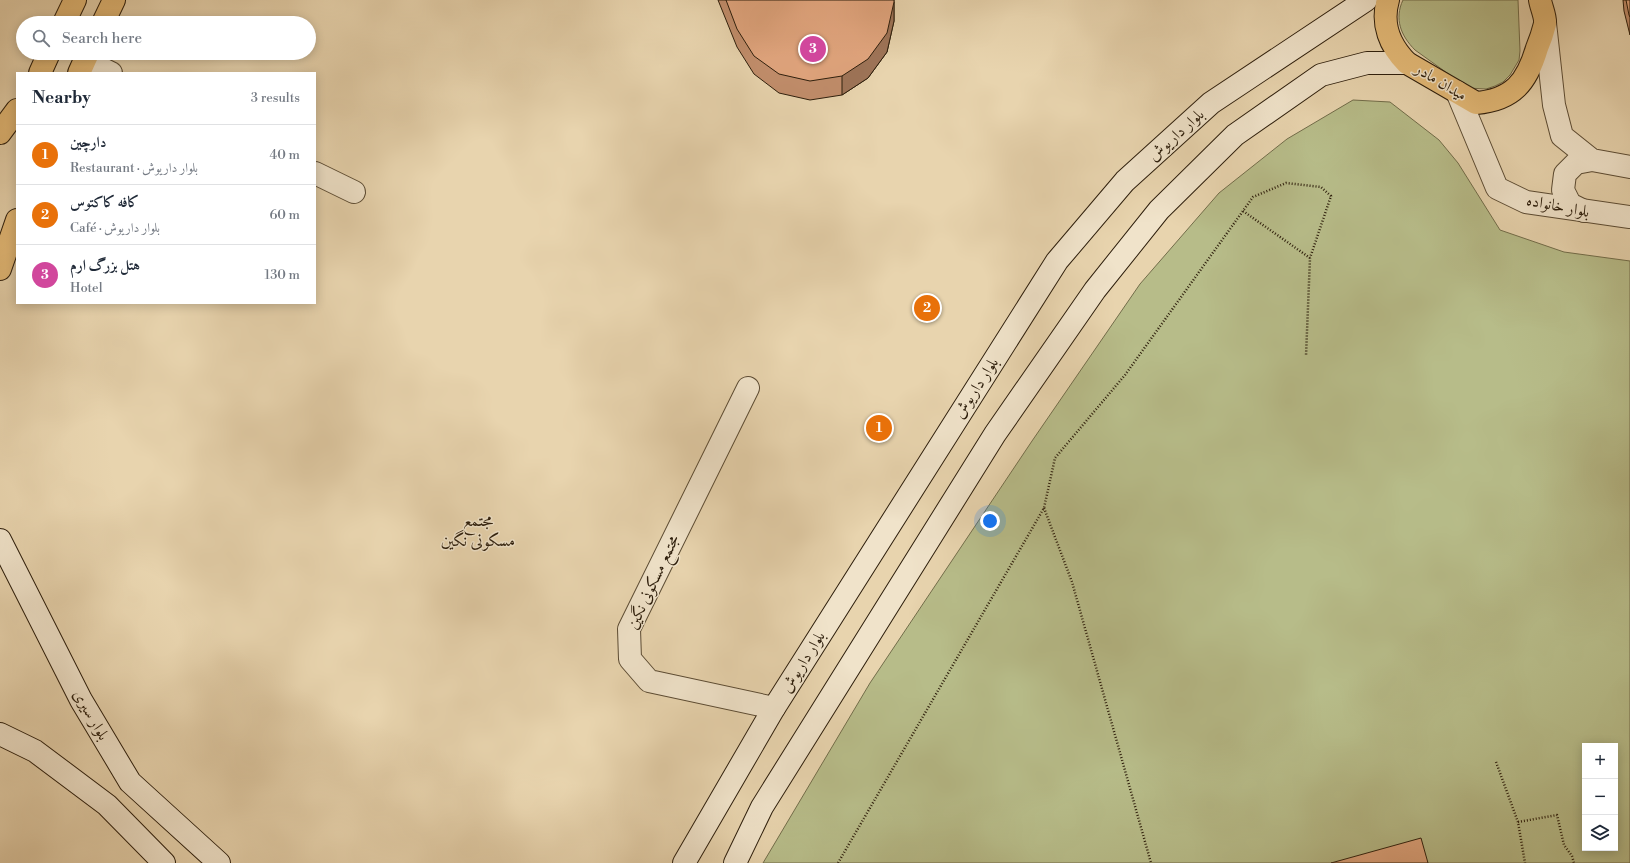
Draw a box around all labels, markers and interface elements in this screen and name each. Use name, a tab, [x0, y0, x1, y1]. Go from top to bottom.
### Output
search box	[16, 16, 316, 60]
icon: search	[30, 27, 52, 49]
text: Search here	[62, 29, 142, 48]
pin: 3	[800, 34, 826, 64]
street label: میدان مادر	[1410, 58, 1471, 105]
text: Nearby	[32, 87, 91, 109]
text: 3 results	[251, 90, 300, 106]
street label: بلوار داریوش	[1144, 105, 1208, 165]
text: دارچین	[70, 133, 106, 152]
text: 1	[42, 147, 48, 163]
text: 40 m	[270, 147, 300, 163]
text: Restaurant · بلوار داریوش	[70, 160, 198, 176]
street label: بلوار خانواده	[1525, 190, 1591, 222]
text: کافه کاکتوس	[70, 193, 139, 212]
text: 2	[41, 207, 49, 223]
text: 60 m	[269, 207, 300, 223]
text: Café · بلوار داریوش	[70, 220, 160, 236]
text: هتل بزرگ ارم	[70, 256, 140, 275]
text: 3	[41, 267, 49, 283]
text: 130 m	[265, 267, 300, 283]
text: Hotel	[70, 280, 103, 296]
pin: 2	[914, 293, 940, 323]
street label: بلوار داریوش	[949, 354, 1003, 422]
pin: 1	[866, 413, 892, 443]
district label: مجتمع مسکونی نگین	[441, 510, 515, 552]
your location	[980, 511, 1000, 531]
street label: مجتمع مسکونی نگین	[621, 531, 688, 635]
street label: بلوار داریوش	[776, 628, 830, 696]
street label: بلوار سیری	[68, 686, 114, 744]
map controls	[1582, 743, 1618, 851]
button: +	[1582, 743, 1618, 779]
button: −	[1582, 779, 1618, 815]
button: layers	[1582, 815, 1618, 851]

